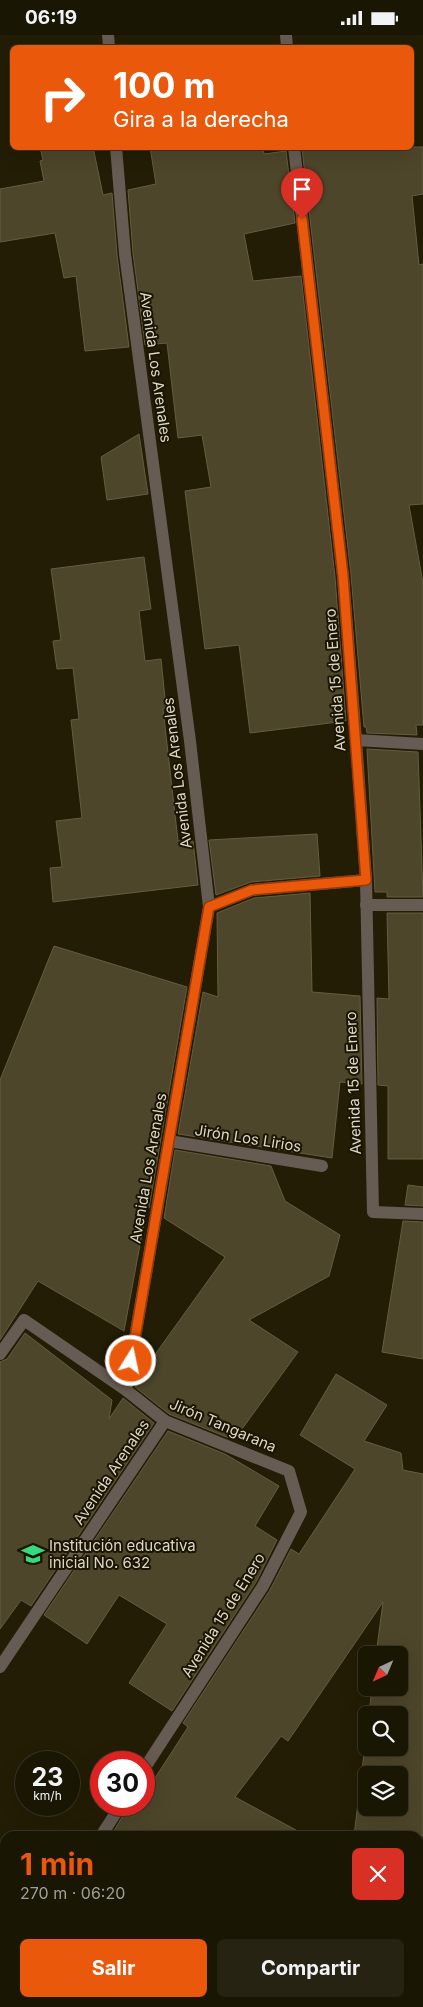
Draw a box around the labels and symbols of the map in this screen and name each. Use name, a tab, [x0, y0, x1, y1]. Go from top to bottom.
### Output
pin	[281, 168, 323, 219]
street label: Avenida Los Arenales	[136, 290, 176, 444]
street label: Avenida 15 de Enero	[321, 608, 349, 752]
street label: Avenida Los Arenales	[158, 696, 196, 850]
street label: Avenida 15 de Enero	[341, 1011, 365, 1155]
street label: Avenida Los Arenales	[125, 1091, 171, 1245]
street label: Jirón Los Lirios	[193, 1120, 303, 1156]
position arrow	[104, 1334, 156, 1386]
street label: Jirón Tangarana	[167, 1394, 279, 1456]
street label: Avenida Arenales	[69, 1416, 153, 1528]
place label: Institución educativa inicial No. 632	[49, 1536, 196, 1572]
school or university icon: Institución educativa inicial No. 632	[20, 1541, 46, 1567]
street label: Avenida 15 de Enero	[177, 1549, 269, 1681]
north arrow	[358, 1646, 408, 1696]
speed limit sign: 30	[90, 1751, 155, 1816]

